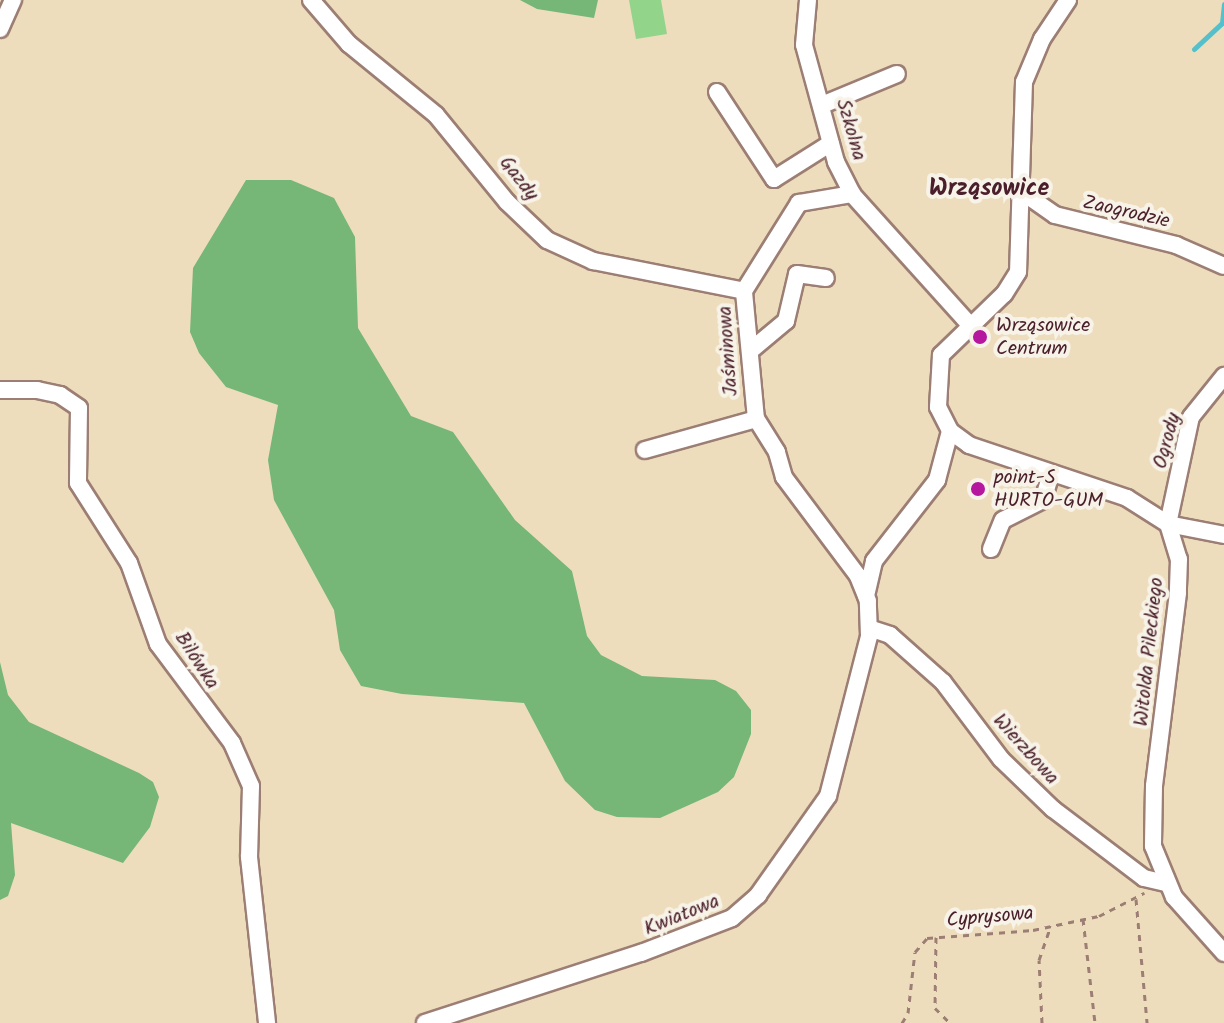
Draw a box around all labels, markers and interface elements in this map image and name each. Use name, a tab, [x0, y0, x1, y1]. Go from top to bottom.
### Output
street label: Szkolna	[830, 97, 870, 163]
street label: Gazdy	[493, 152, 543, 206]
district label: Wrząsowice	[929, 175, 1049, 203]
street label: Zaogrodzie	[1080, 191, 1172, 235]
street label: Jaśminowa	[714, 305, 744, 397]
place label: Wrząsowice Centrum	[996, 314, 1090, 361]
marker: Wrząsowice Centrum	[971, 328, 989, 346]
street label: Ogrody	[1149, 410, 1187, 472]
place label: point-S HURTO-GUM	[994, 466, 1103, 513]
marker: point-S HURTO-GUM	[969, 480, 987, 498]
street label: Witolda Pileckiego	[1130, 576, 1170, 728]
street label: Bilówka	[169, 628, 223, 694]
street label: Wierzbowa	[987, 710, 1063, 790]
street label: Kwiatowa	[641, 890, 723, 942]
street label: Cyprysowa	[945, 902, 1035, 934]

